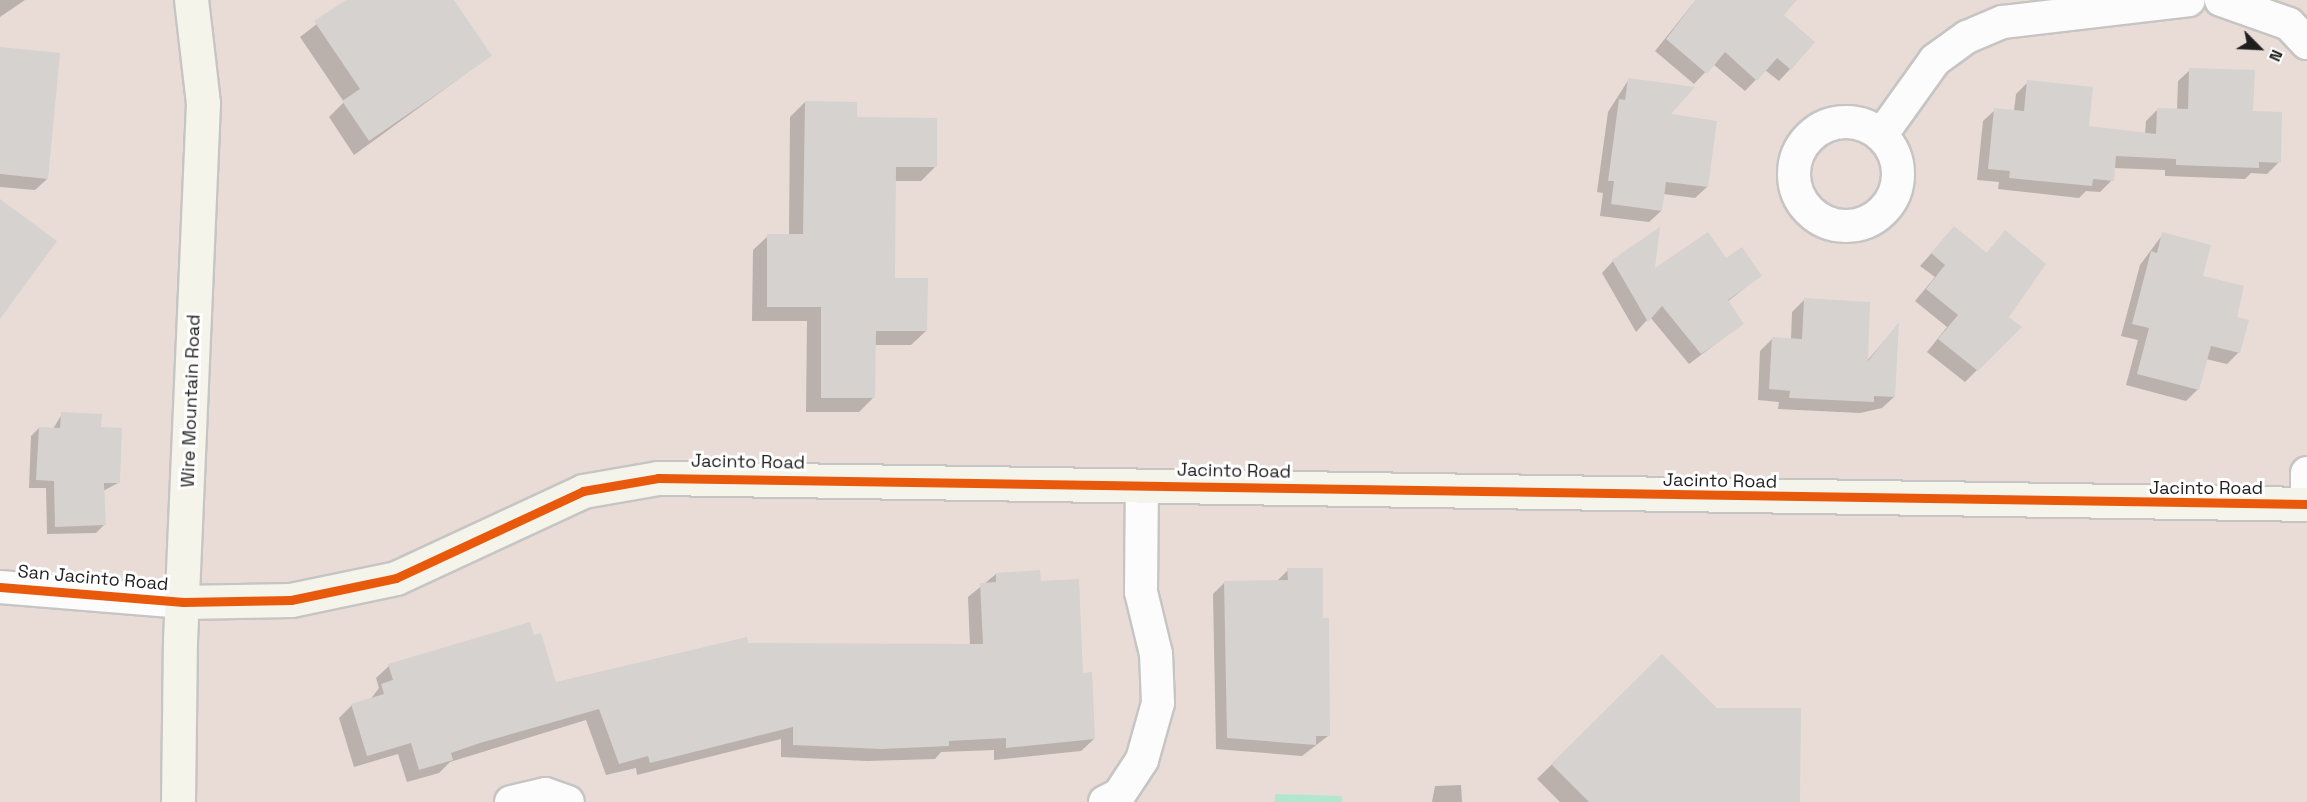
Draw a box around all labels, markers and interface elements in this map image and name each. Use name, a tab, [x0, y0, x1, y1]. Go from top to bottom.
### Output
north arrow	[2229, 18, 2289, 78]
text: N	[2264, 46, 2288, 65]
street label: Wire Mountain Road	[177, 314, 205, 488]
street label: Jacinto Road	[691, 450, 805, 474]
street label: Jacinto Road	[1177, 459, 1291, 483]
street label: Jacinto Road	[1663, 469, 1777, 493]
street label: Jacinto Road	[2149, 477, 2263, 499]
street label: San Jacinto Road	[17, 561, 169, 595]

